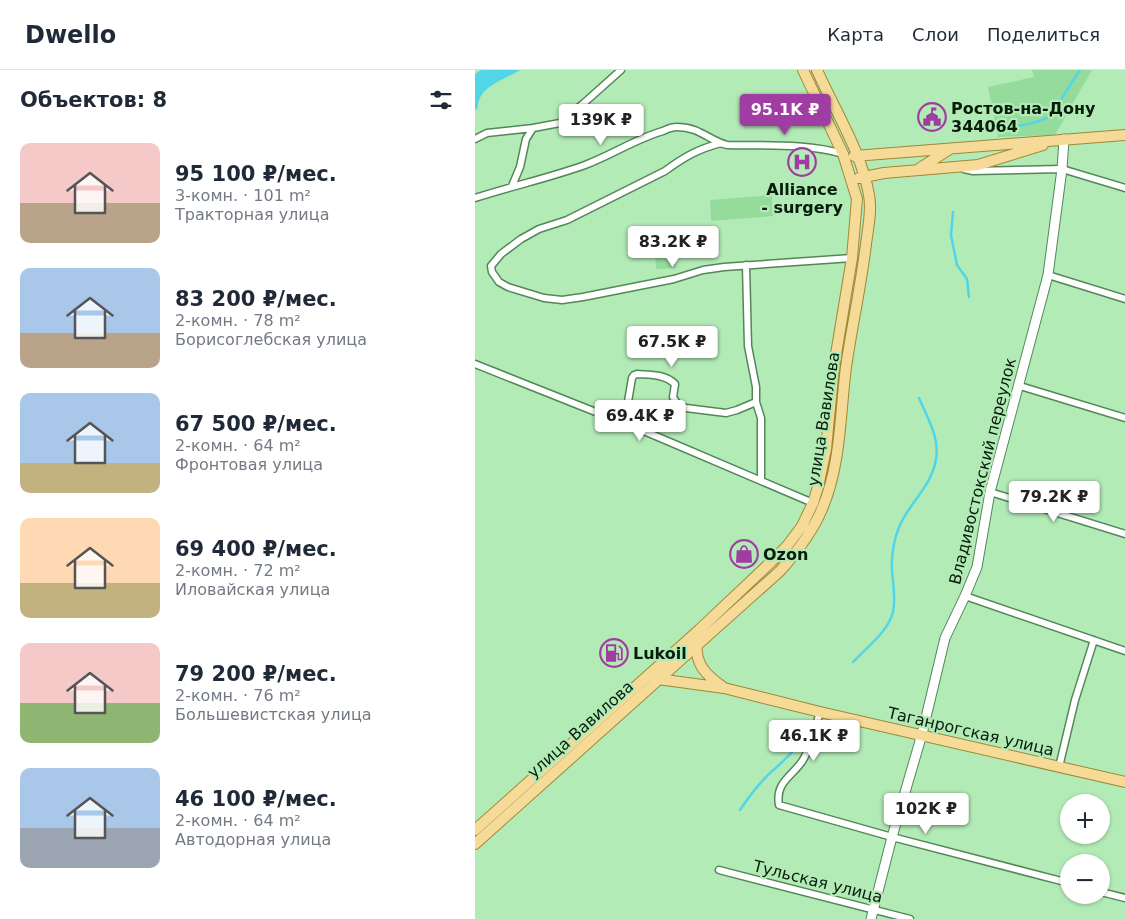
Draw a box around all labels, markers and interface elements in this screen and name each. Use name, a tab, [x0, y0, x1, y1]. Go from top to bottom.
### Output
text: Dwello	[25, 21, 116, 49]
text: Карта	[827, 24, 884, 45]
text: Слои	[912, 24, 959, 45]
text: Поделиться	[987, 24, 1100, 45]
icon: filters	[427, 86, 455, 114]
text: Объектов: 8	[20, 88, 167, 112]
pin: 95.1K ₽	[739, 93, 831, 136]
place label: Ростов-на-Дону 344064	[951, 99, 1096, 136]
text: 95.1K ₽	[751, 100, 819, 119]
public building icon: Ростов-на-Дону 344064	[917, 102, 947, 132]
pin: 139K ₽	[560, 104, 642, 146]
text: 139K ₽	[570, 110, 632, 129]
hospital icon: Alliance - surgery	[787, 147, 817, 177]
text: 95 100 ₽/мес.	[175, 162, 337, 186]
icon: home	[60, 163, 120, 223]
place label: Alliance - surgery	[761, 180, 843, 217]
text: 3-комн. · 101 m²	[175, 186, 311, 205]
text: Тракторная улица	[175, 205, 329, 224]
pin: 83.2K ₽	[627, 226, 719, 268]
text: 83.2K ₽	[639, 232, 707, 251]
text: 83 200 ₽/мес.	[175, 287, 337, 311]
icon: home	[60, 288, 120, 348]
text: 2-комн. · 78 m²	[175, 311, 301, 330]
pin: 67.5K ₽	[626, 326, 718, 368]
text: Борисоглебская улица	[175, 330, 367, 349]
text: 67.5K ₽	[638, 332, 706, 351]
street label: улица Вавилова	[803, 351, 843, 488]
street label: Владивостокский переулок	[945, 355, 1020, 586]
pin: 69.4K ₽	[594, 400, 686, 442]
text: 69.4K ₽	[606, 406, 674, 425]
text: 67 500 ₽/мес.	[175, 412, 337, 436]
icon: home	[60, 413, 120, 473]
text: 2-комн. · 64 m²	[175, 436, 301, 455]
text: Фронтовая улица	[175, 455, 323, 474]
pin: 79.2K ₽	[1008, 480, 1100, 523]
text: 79.2K ₽	[1020, 487, 1088, 506]
text: 69 400 ₽/мес.	[175, 537, 337, 561]
icon: home	[60, 538, 120, 598]
shop icon: Ozon	[729, 539, 759, 569]
place label: Ozon	[763, 545, 808, 564]
text: 2-комн. · 72 m²	[175, 561, 301, 580]
text: Иловайская улица	[175, 580, 330, 599]
fuel station icon: Lukoil	[599, 638, 629, 668]
place label: Lukoil	[633, 644, 687, 663]
text: 79 200 ₽/мес.	[175, 662, 337, 686]
icon: home	[60, 663, 120, 723]
street label: улица Вавилова	[524, 677, 637, 782]
text: 2-комн. · 76 m²	[175, 686, 301, 705]
street label: Таганрогская улица	[885, 703, 1056, 760]
text: Большевистская улица	[175, 705, 372, 724]
pin: 46.1K ₽	[768, 720, 860, 762]
text: 46.1K ₽	[780, 726, 848, 745]
text: 46 100 ₽/мес.	[175, 787, 337, 811]
icon: home	[60, 788, 120, 848]
pin: 102K ₽	[885, 792, 967, 835]
map controls	[1060, 794, 1110, 904]
button: +	[1060, 794, 1110, 844]
text: 102K ₽	[895, 799, 957, 818]
text: 2-комн. · 64 m²	[175, 811, 301, 830]
text: Автодорная улица	[175, 830, 331, 849]
button: −	[1060, 854, 1110, 904]
street label: Тульская улица	[750, 856, 885, 907]

